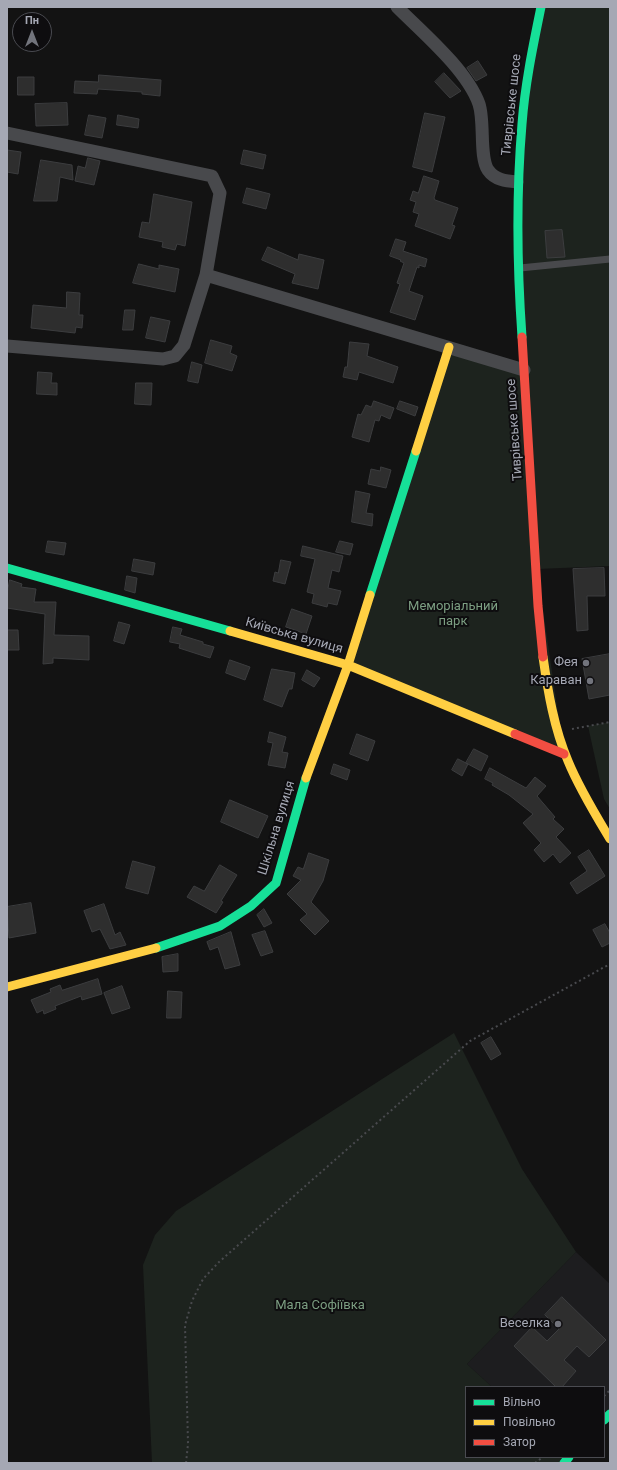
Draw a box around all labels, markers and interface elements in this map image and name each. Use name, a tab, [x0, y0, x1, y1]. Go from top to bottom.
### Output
north arrow	[12, 12, 52, 52]
text: Пн	[25, 14, 39, 27]
street label: Тиврівське шосе	[499, 53, 525, 157]
street label: Тиврівське шосе	[504, 378, 526, 482]
park label: Меморіальний парк	[408, 599, 498, 630]
street label: Київська вулиця	[243, 615, 345, 657]
place label: Фея	[554, 655, 578, 671]
marker: Фея	[581, 658, 591, 668]
place label: Караван	[530, 673, 582, 689]
marker: Караван	[585, 676, 595, 686]
street label: Шкільна вулиця	[255, 779, 299, 877]
park label: Мала Софіївка	[275, 1298, 365, 1314]
place label: Веселка	[500, 1316, 550, 1332]
marker: Веселка	[553, 1319, 563, 1329]
legend	[465, 1386, 605, 1458]
text: Вільно	[503, 1395, 541, 1409]
text: Повільно	[503, 1415, 555, 1429]
text: Затор	[503, 1435, 536, 1449]

